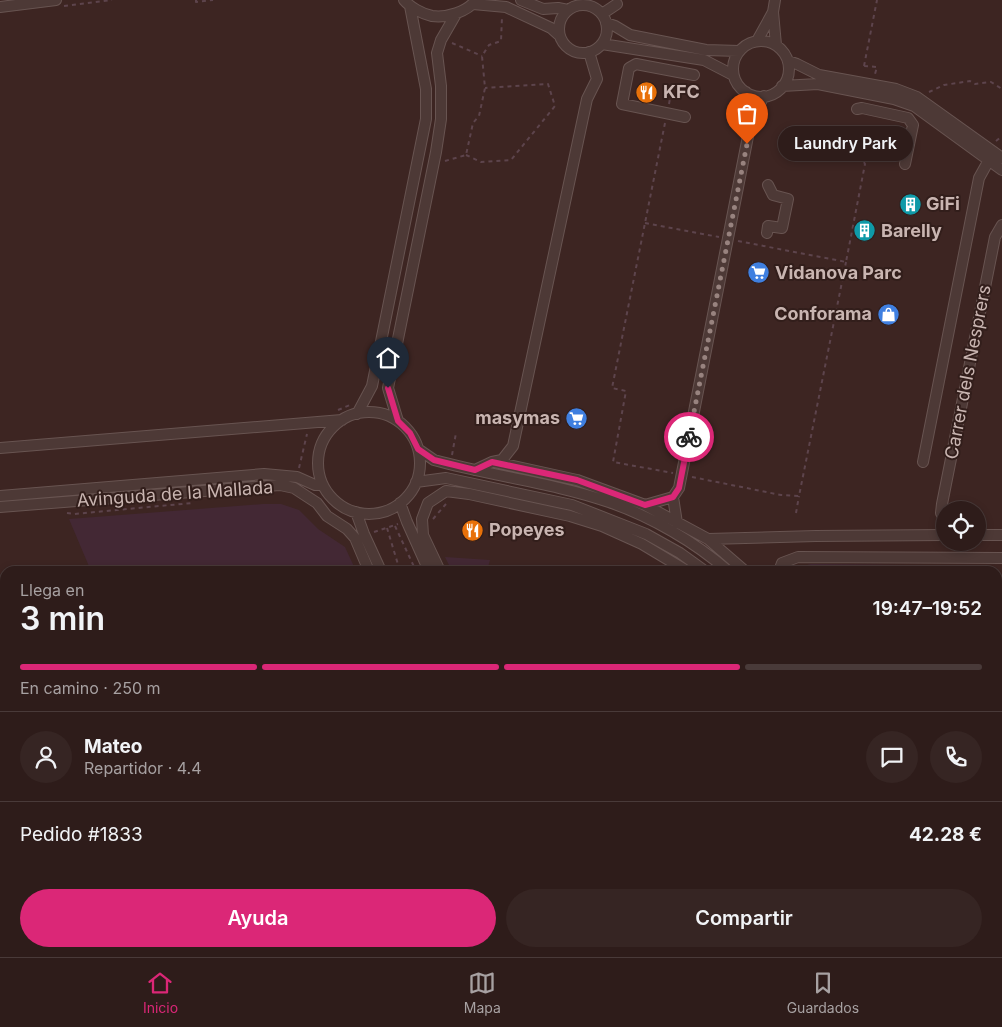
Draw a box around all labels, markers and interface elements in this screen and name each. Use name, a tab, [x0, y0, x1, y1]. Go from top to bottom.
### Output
restaurant icon: KFC	[635, 80, 659, 104]
place label: KFC	[663, 81, 700, 102]
pin	[726, 93, 768, 144]
icon: bag	[733, 100, 761, 128]
callout: Laundry Park	[777, 126, 912, 162]
text: Laundry Park	[794, 133, 897, 153]
building icon: GiFi	[898, 192, 922, 216]
place label: GiFi	[926, 193, 960, 214]
building icon: Barelly	[853, 219, 877, 243]
place label: Barelly	[881, 220, 942, 241]
supermarket icon: Vidanova Parc	[747, 261, 771, 285]
place label: Vidanova Parc	[775, 262, 902, 283]
street label: Carrer dels Nesprers	[940, 283, 995, 461]
shop icon: Conforama	[876, 302, 900, 326]
place label: Conforama	[774, 303, 872, 324]
pin	[367, 337, 409, 388]
icon: home	[374, 344, 402, 372]
supermarket icon: masymas	[564, 406, 588, 430]
place label: masymas	[475, 407, 560, 428]
courier	[664, 412, 714, 462]
icon: bike	[675, 423, 703, 451]
street label: Avinguda de la Mallada	[76, 476, 274, 511]
map controls	[936, 501, 986, 551]
button: locate	[936, 501, 986, 551]
restaurant icon: Popeyes	[461, 518, 485, 542]
place label: Popeyes	[489, 519, 565, 540]
text: Llega en	[20, 580, 84, 600]
text: 19:47–19:52	[873, 597, 982, 620]
text: 3 min	[20, 599, 105, 638]
text: En camino · 250 m	[20, 678, 161, 698]
button: person	[20, 731, 72, 783]
button: chat	[866, 731, 918, 783]
button: phone	[930, 731, 982, 783]
text: Mateo	[84, 735, 142, 758]
text: Repartidor · 4.4	[84, 758, 201, 778]
text: Pedido #1833	[20, 823, 143, 846]
text: 42.28 €	[909, 823, 982, 846]
button: Ayuda	[20, 889, 496, 947]
button: Compartir	[506, 889, 982, 947]
tab: Inicio	[143, 969, 178, 1016]
tab: Mapa	[464, 969, 501, 1016]
tab: Guardados	[787, 969, 859, 1016]

